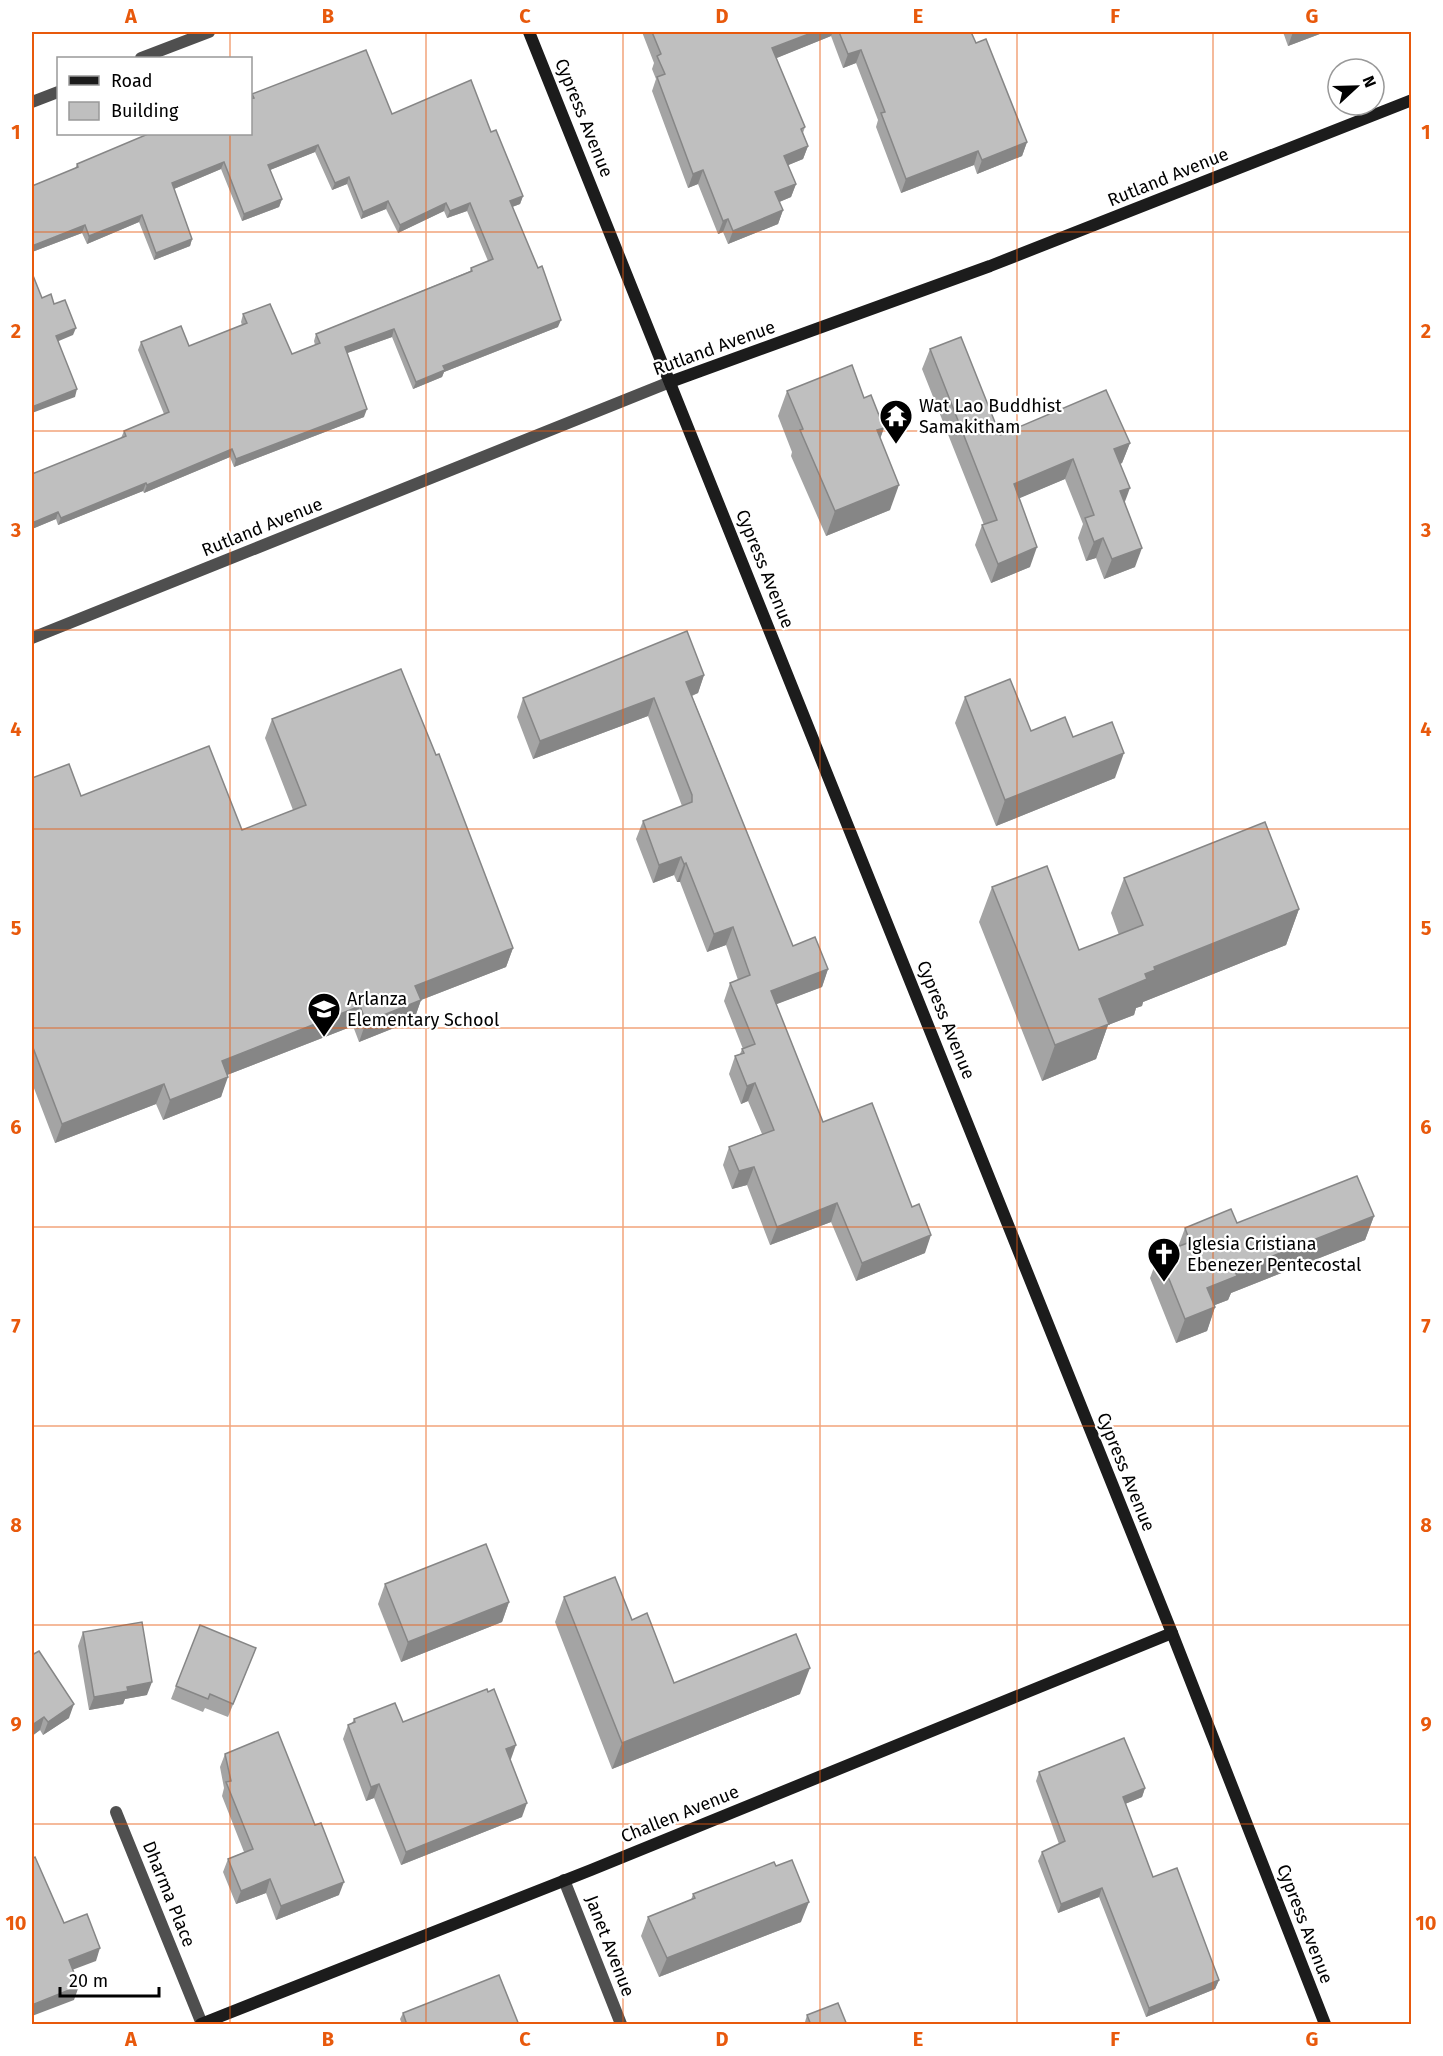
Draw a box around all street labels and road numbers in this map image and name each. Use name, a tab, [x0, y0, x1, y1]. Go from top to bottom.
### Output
street label: Cypress Avenue	[550, 55, 618, 181]
street label: Rutland Avenue	[1104, 143, 1232, 211]
street label: Rutland Avenue	[650, 316, 778, 380]
street label: Rutland Avenue	[198, 493, 326, 561]
street label: Cypress Avenue	[731, 506, 799, 632]
street label: Cypress Avenue	[912, 957, 980, 1083]
street label: Cypress Avenue	[1092, 1409, 1160, 1535]
street label: Challen Avenue	[618, 1780, 742, 1848]
street label: Dharma Place	[138, 1838, 200, 1950]
street label: Cypress Avenue	[1272, 1861, 1338, 1987]
street label: Janet Avenue	[581, 1892, 639, 2000]

